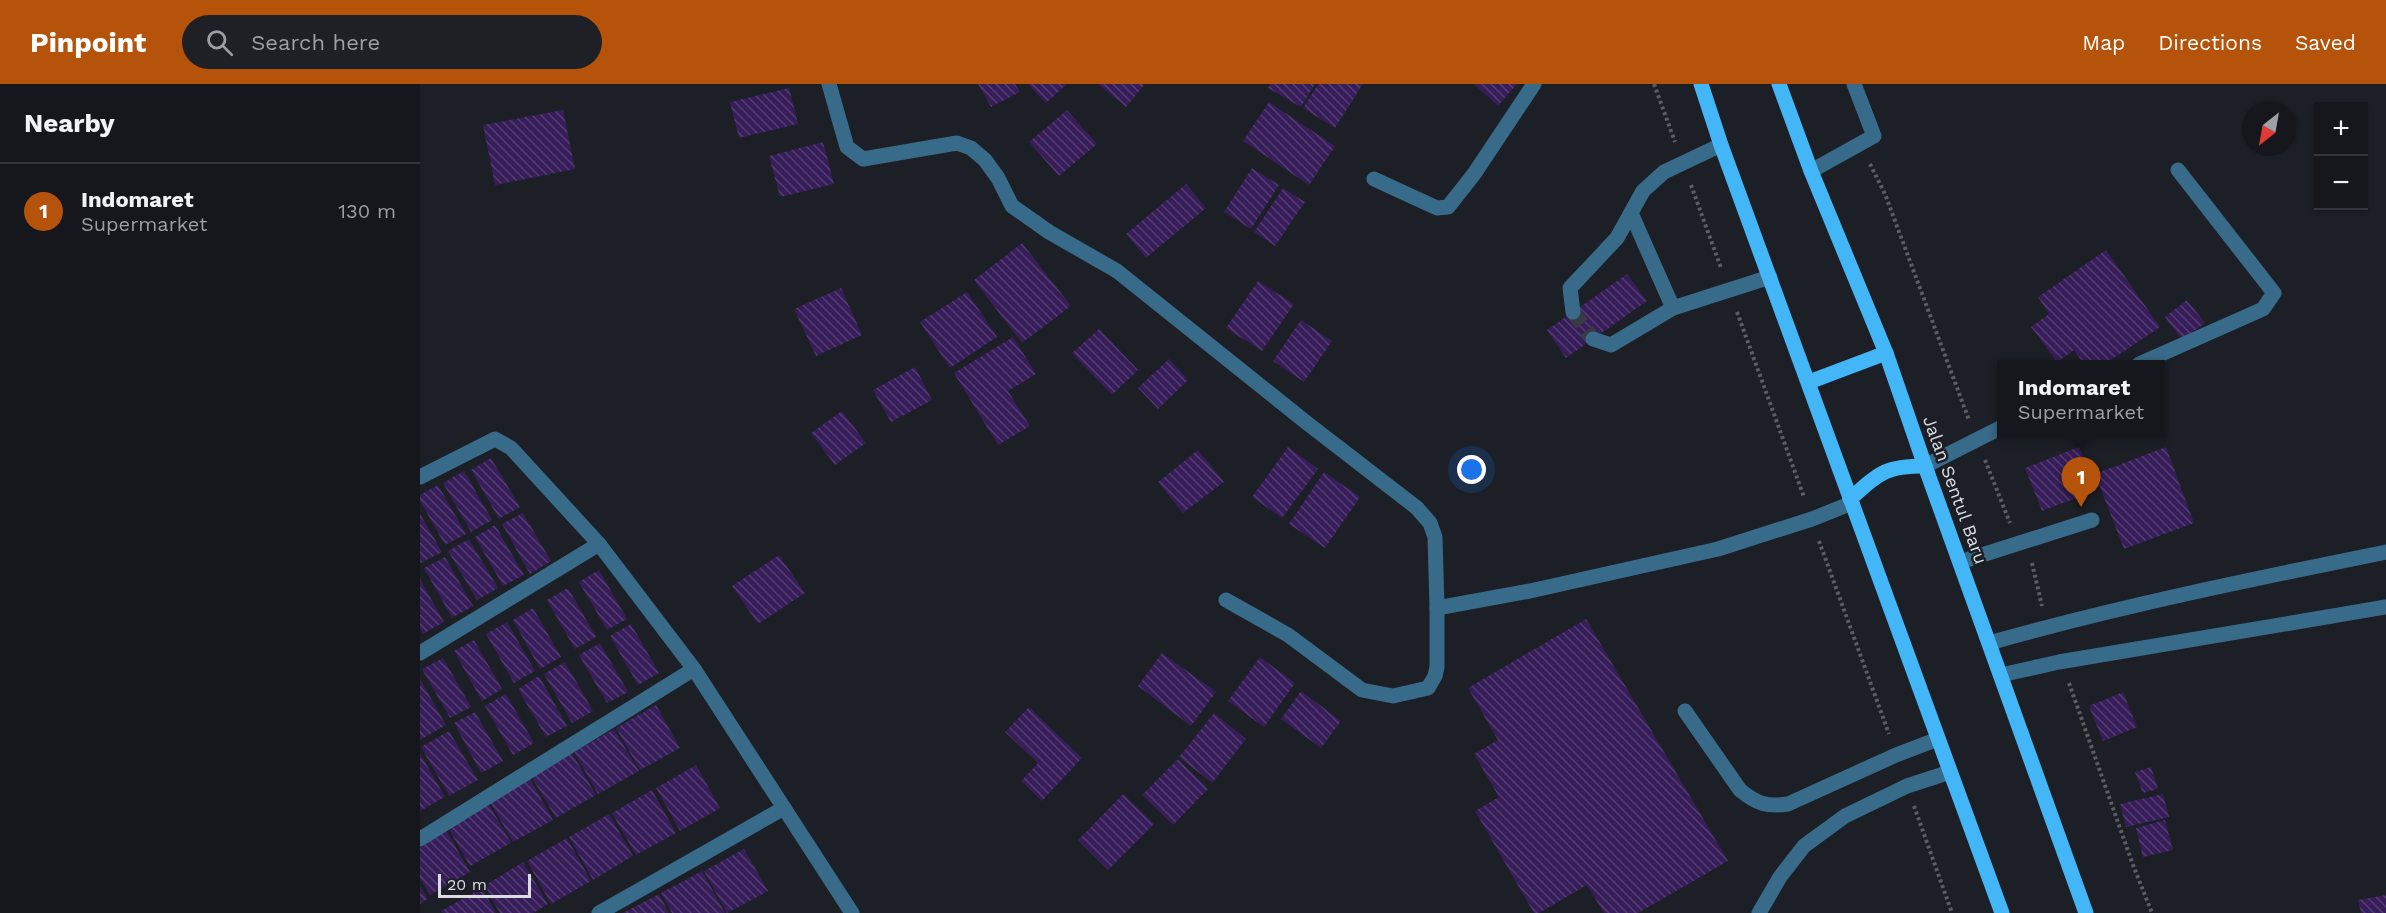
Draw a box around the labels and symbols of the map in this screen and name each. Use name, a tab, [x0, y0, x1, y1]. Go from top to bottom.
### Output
north arrow	[2242, 102, 2296, 156]
street label: Jalan Sentul Baru	[1919, 413, 1992, 567]
your location	[1457, 455, 1486, 484]
pin: 1	[2062, 458, 2100, 507]
scale bar	[438, 871, 531, 898]

